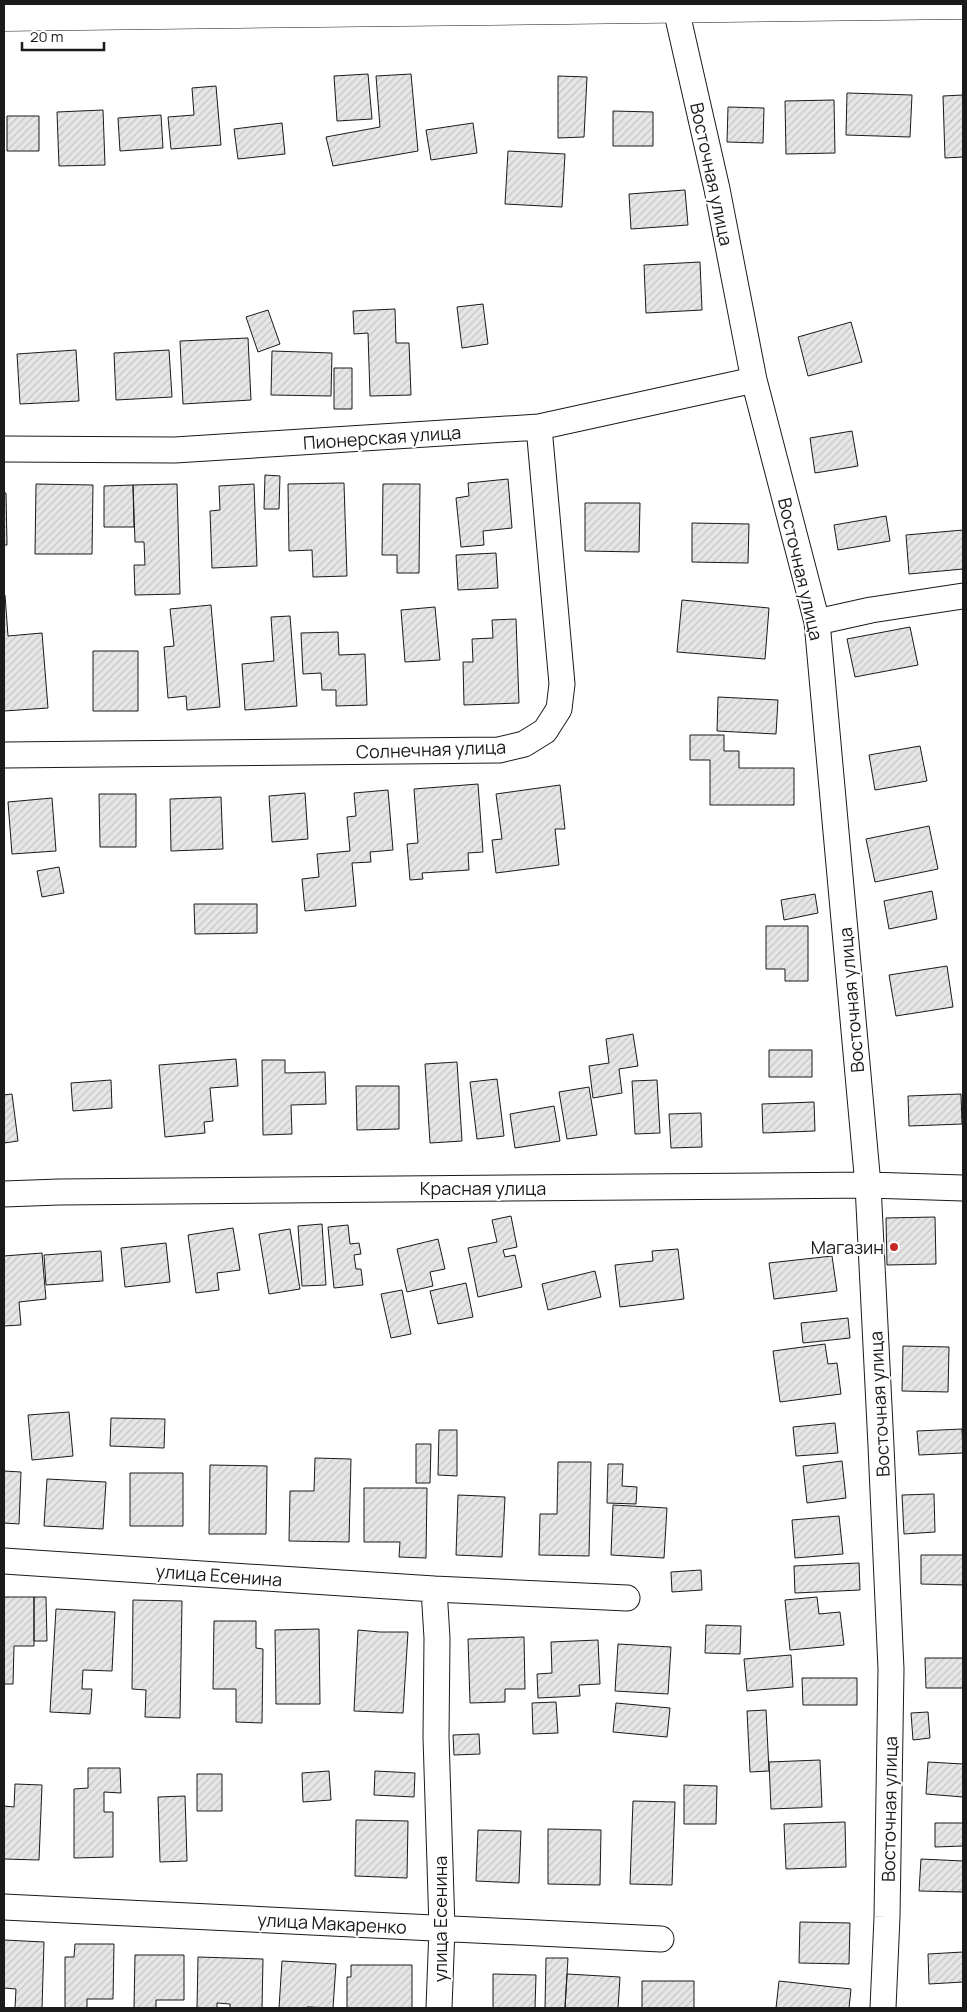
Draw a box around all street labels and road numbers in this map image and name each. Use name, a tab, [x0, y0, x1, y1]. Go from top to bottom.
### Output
street label: Восточная улица	[685, 100, 739, 248]
street label: Пионерская улица	[302, 420, 462, 454]
street label: Восточная улица	[773, 495, 829, 643]
street label: Солнечная улица	[356, 734, 506, 764]
street label: Восточная улица	[833, 926, 869, 1074]
street label: Красная улица	[420, 1176, 546, 1200]
street label: Восточная улица	[863, 1331, 895, 1477]
street label: улица Есенина	[155, 1559, 283, 1591]
street label: Восточная улица	[876, 1736, 902, 1882]
street label: улица Есенина	[428, 1856, 452, 1982]
street label: улица Макаренко	[257, 1907, 407, 1939]

